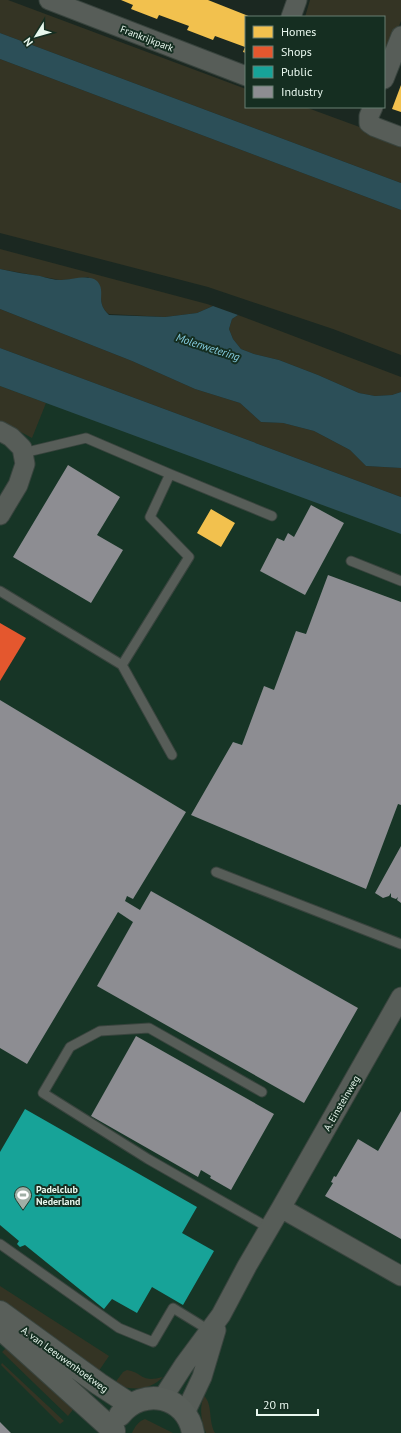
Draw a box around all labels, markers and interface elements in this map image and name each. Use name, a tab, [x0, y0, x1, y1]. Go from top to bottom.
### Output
north arrow	[16, 16, 56, 56]
legend	[245, 16, 385, 108]
street label: Frankrijkpark	[118, 22, 175, 55]
text: Homes	[281, 24, 316, 39]
text: N	[20, 35, 36, 49]
text: Shops	[281, 44, 312, 59]
text: Public	[281, 64, 313, 79]
text: Industry	[281, 84, 323, 99]
water label: Molenwetering	[174, 330, 242, 364]
street label: A. Einsteinweg	[320, 1073, 363, 1133]
place label: Padelclub Nederland	[36, 1183, 80, 1208]
sports icon: Padelclub Nederland	[13, 1185, 33, 1210]
street label: A. van Leeuwenhoekweg	[19, 1324, 111, 1395]
scale bar	[257, 1391, 318, 1417]
text: 20 m	[263, 1397, 289, 1412]

